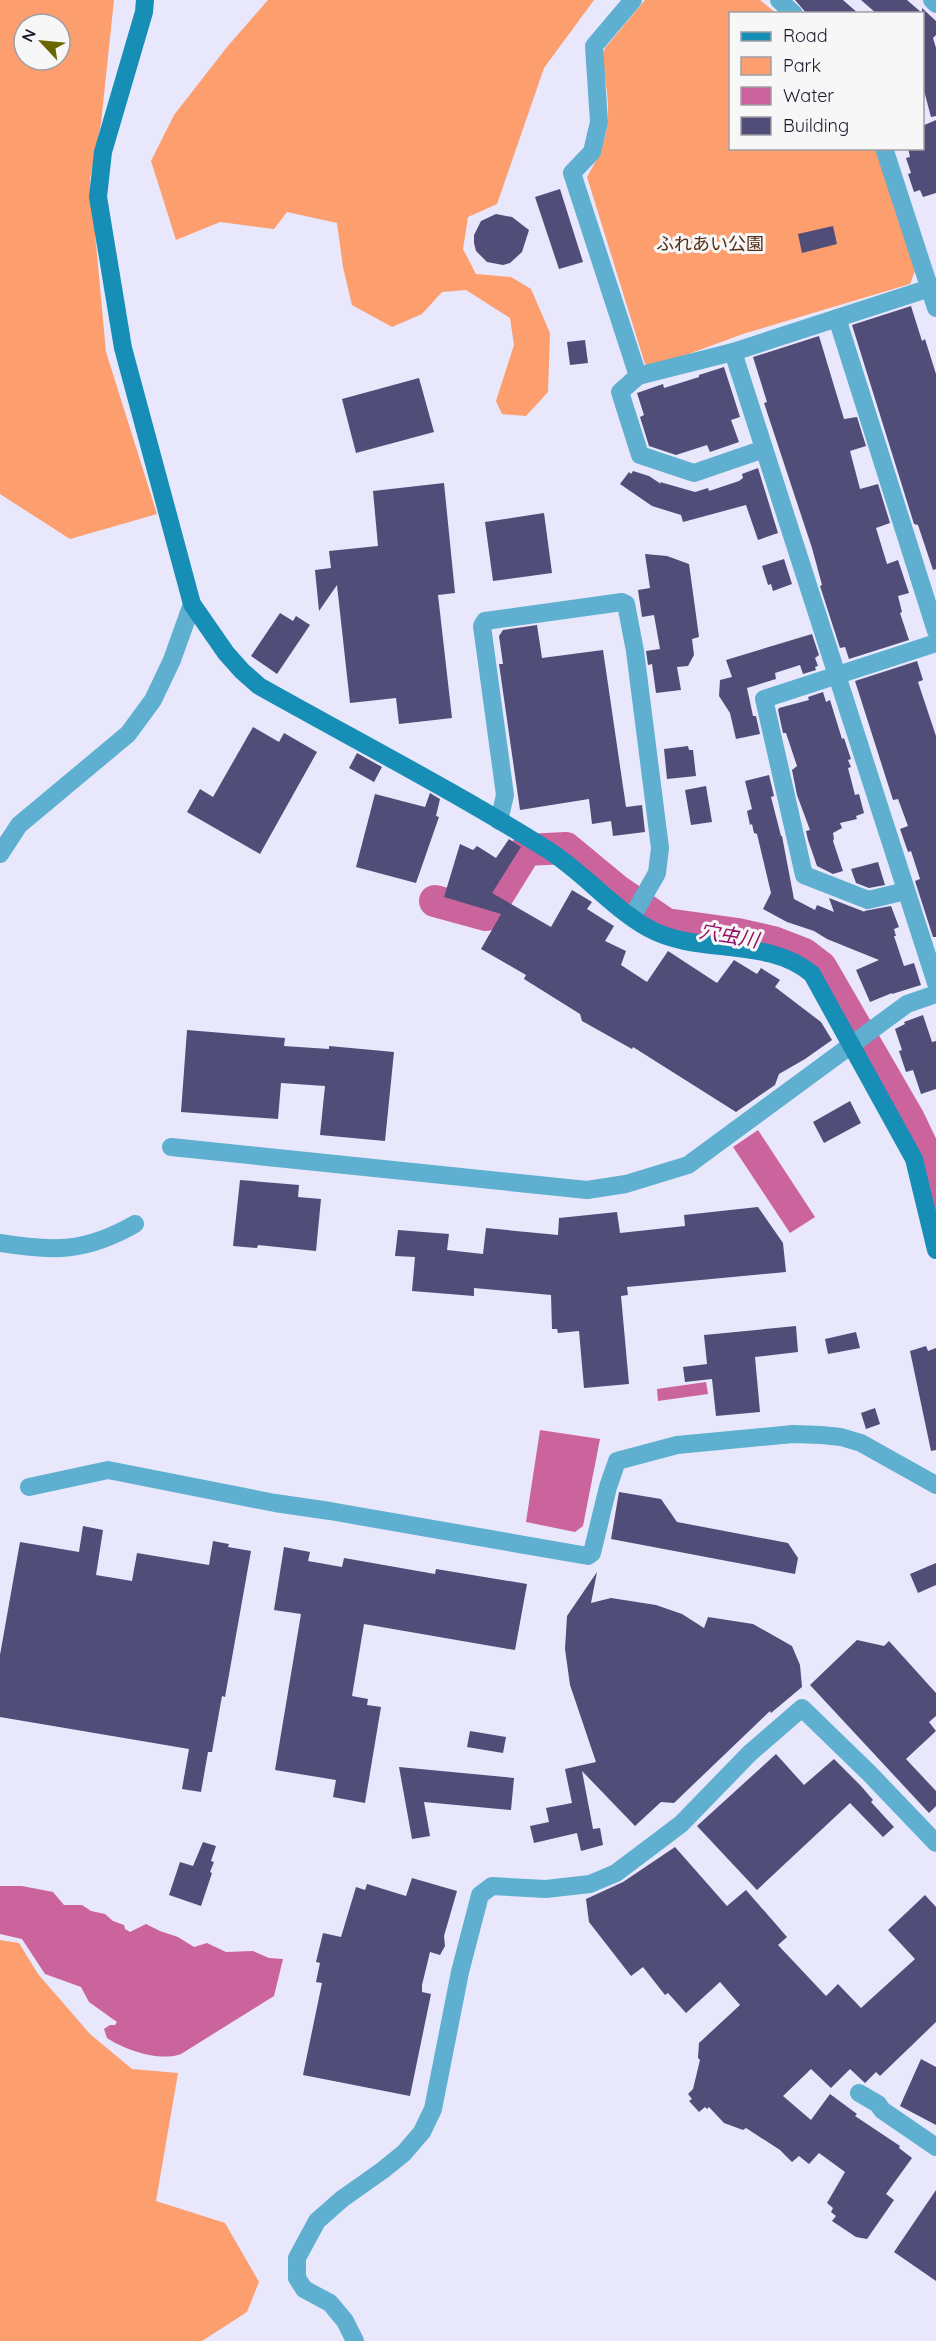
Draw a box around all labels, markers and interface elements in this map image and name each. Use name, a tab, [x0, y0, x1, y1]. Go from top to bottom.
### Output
north arrow	[12, 12, 72, 72]
legend	[729, 12, 924, 150]
text: Road	[783, 24, 828, 47]
text: N	[17, 26, 40, 45]
text: Park	[783, 54, 821, 77]
text: Water	[783, 84, 834, 107]
text: Building	[783, 114, 849, 137]
park label: ふれあい公園	[656, 232, 764, 255]
water label: 穴虫川	[697, 917, 763, 953]

